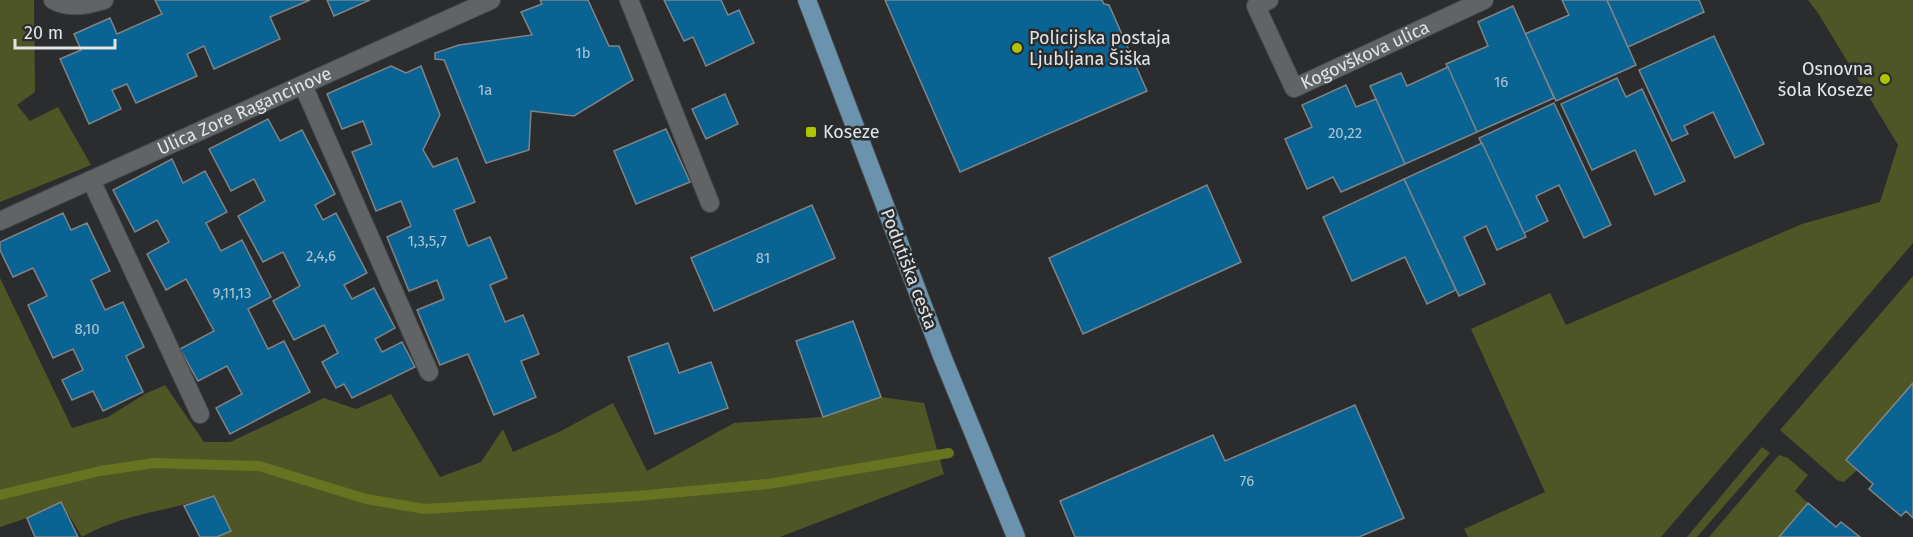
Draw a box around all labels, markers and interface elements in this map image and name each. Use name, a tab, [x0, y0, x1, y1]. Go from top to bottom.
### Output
scale bar	[15, 12, 116, 50]
street label: Kogovškova ulica	[1297, 16, 1433, 94]
text: 20 m	[24, 22, 63, 44]
place label: Policijska postaja Ljubljana Šiška	[1029, 27, 1171, 70]
marker: Policijska postaja Ljubljana Šiška	[1010, 41, 1024, 55]
house number: 1b	[575, 44, 591, 62]
place label: Osnovna šola Koseze	[1778, 58, 1873, 101]
street label: Ulica Zore Ragancinove	[154, 62, 335, 160]
marker: Osnovna šola Koseze	[1878, 72, 1892, 86]
house number: 16	[1494, 73, 1508, 91]
house number: 1a	[478, 81, 492, 99]
place label: Koseze	[823, 121, 880, 143]
house number: 20,22	[1328, 124, 1362, 142]
marker: Koseze	[804, 125, 818, 139]
street label: Podutiška cesta	[876, 205, 942, 333]
house number: 1,3,5,7	[407, 232, 447, 250]
house number: 2,4,6	[306, 247, 336, 265]
house number: 81	[756, 249, 770, 267]
house number: 9,11,13	[213, 284, 251, 302]
house number: 8,10	[74, 320, 100, 338]
house number: 76	[1240, 472, 1254, 490]

